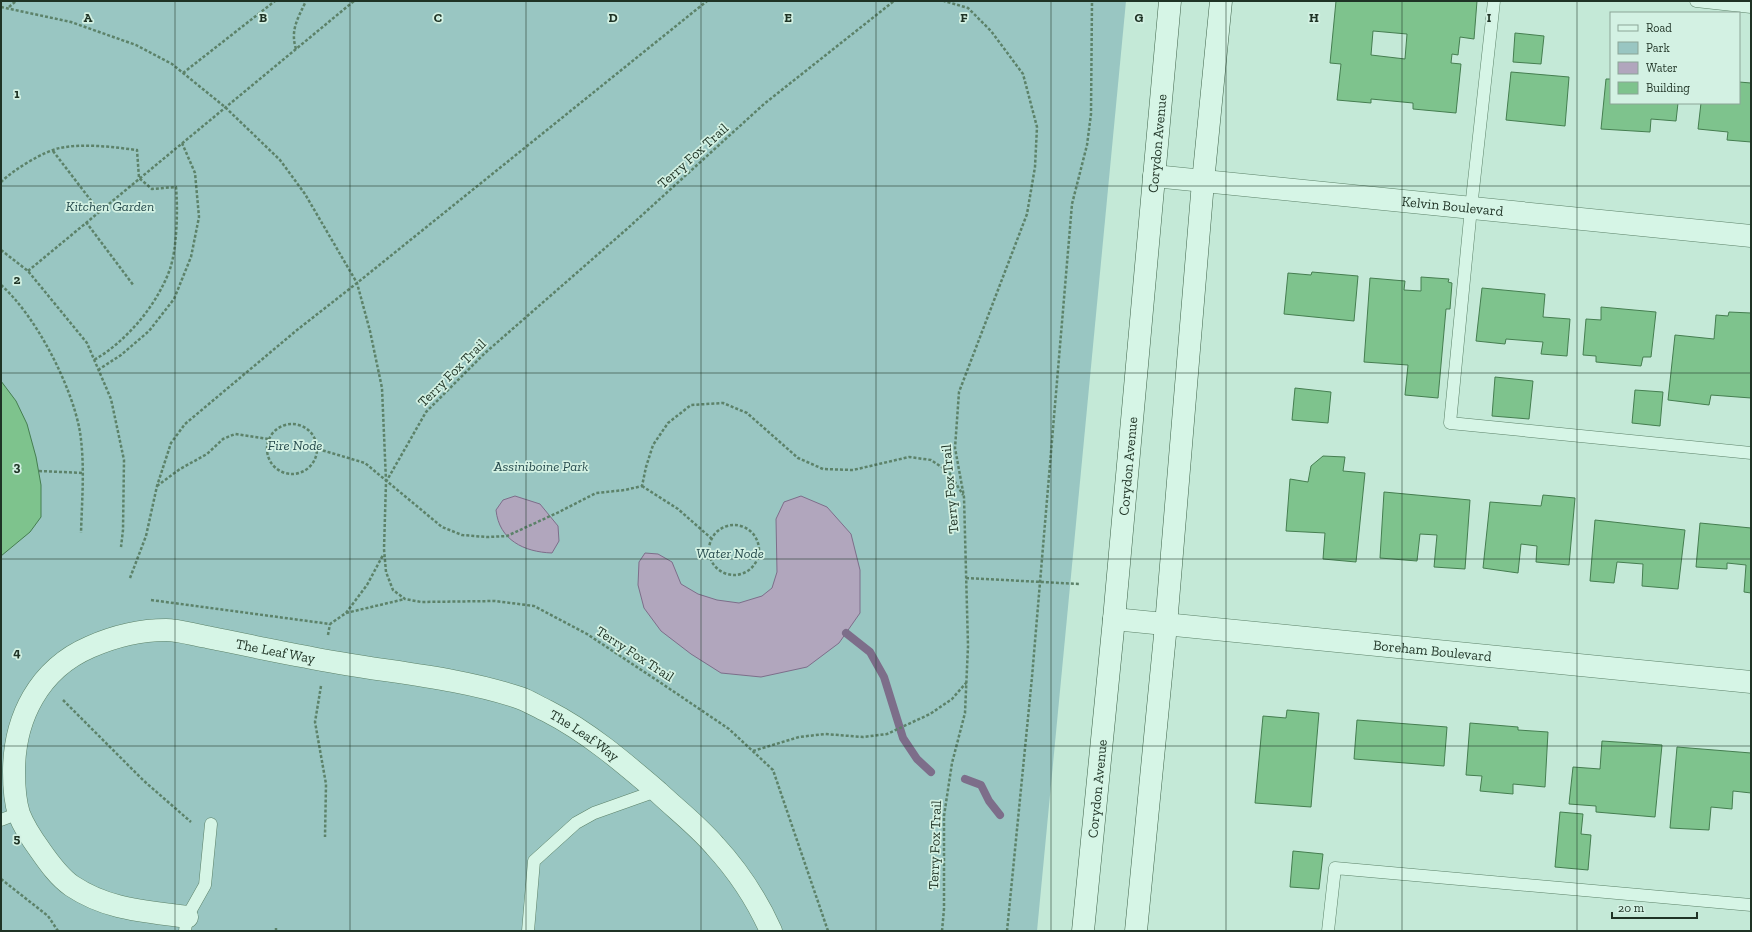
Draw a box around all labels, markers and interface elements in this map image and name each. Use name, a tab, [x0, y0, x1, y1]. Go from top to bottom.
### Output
text: A	[84, 10, 93, 25]
text: B	[259, 10, 267, 25]
text: C	[434, 10, 442, 25]
text: D	[608, 10, 618, 25]
text: E	[784, 10, 792, 25]
text: F	[960, 10, 968, 25]
text: G	[1135, 10, 1144, 25]
text: H	[1309, 10, 1319, 25]
text: I	[1487, 10, 1492, 25]
legend	[1610, 12, 1740, 104]
text: Road	[1646, 21, 1672, 35]
text: Park	[1646, 41, 1671, 55]
text: Water	[1646, 61, 1678, 75]
text: Building	[1646, 81, 1690, 95]
text: 1	[14, 86, 20, 101]
street label: Corydon Avenue	[1144, 93, 1170, 194]
street label: Terry Fox Trail	[654, 120, 732, 192]
street label: Kelvin Boulevard	[1401, 192, 1505, 220]
park label: Kitchen Garden	[66, 198, 154, 215]
text: 2	[14, 272, 21, 287]
street label: Terry Fox Trail	[414, 335, 490, 411]
street label: Corydon Avenue	[1115, 416, 1141, 516]
park label: Fire Node	[268, 437, 322, 454]
street label: Terry Fox Trail	[938, 443, 962, 534]
park label: Assiniboine Park	[493, 458, 588, 475]
text: 3	[14, 459, 21, 474]
park label: Water Node	[696, 545, 764, 562]
street label: Terry Fox Trail	[593, 623, 677, 686]
street label: The Leaf Way	[234, 635, 317, 667]
street label: Boreham Boulevard	[1372, 636, 1493, 665]
text: 4	[13, 645, 21, 660]
street label: The Leaf Way	[547, 706, 623, 765]
street label: Corydon Avenue	[1084, 738, 1111, 839]
street label: Terry Fox Trail	[925, 800, 945, 890]
text: 5	[14, 831, 21, 846]
scale bar	[1612, 894, 1697, 920]
text: 20 m	[1618, 901, 1645, 915]

